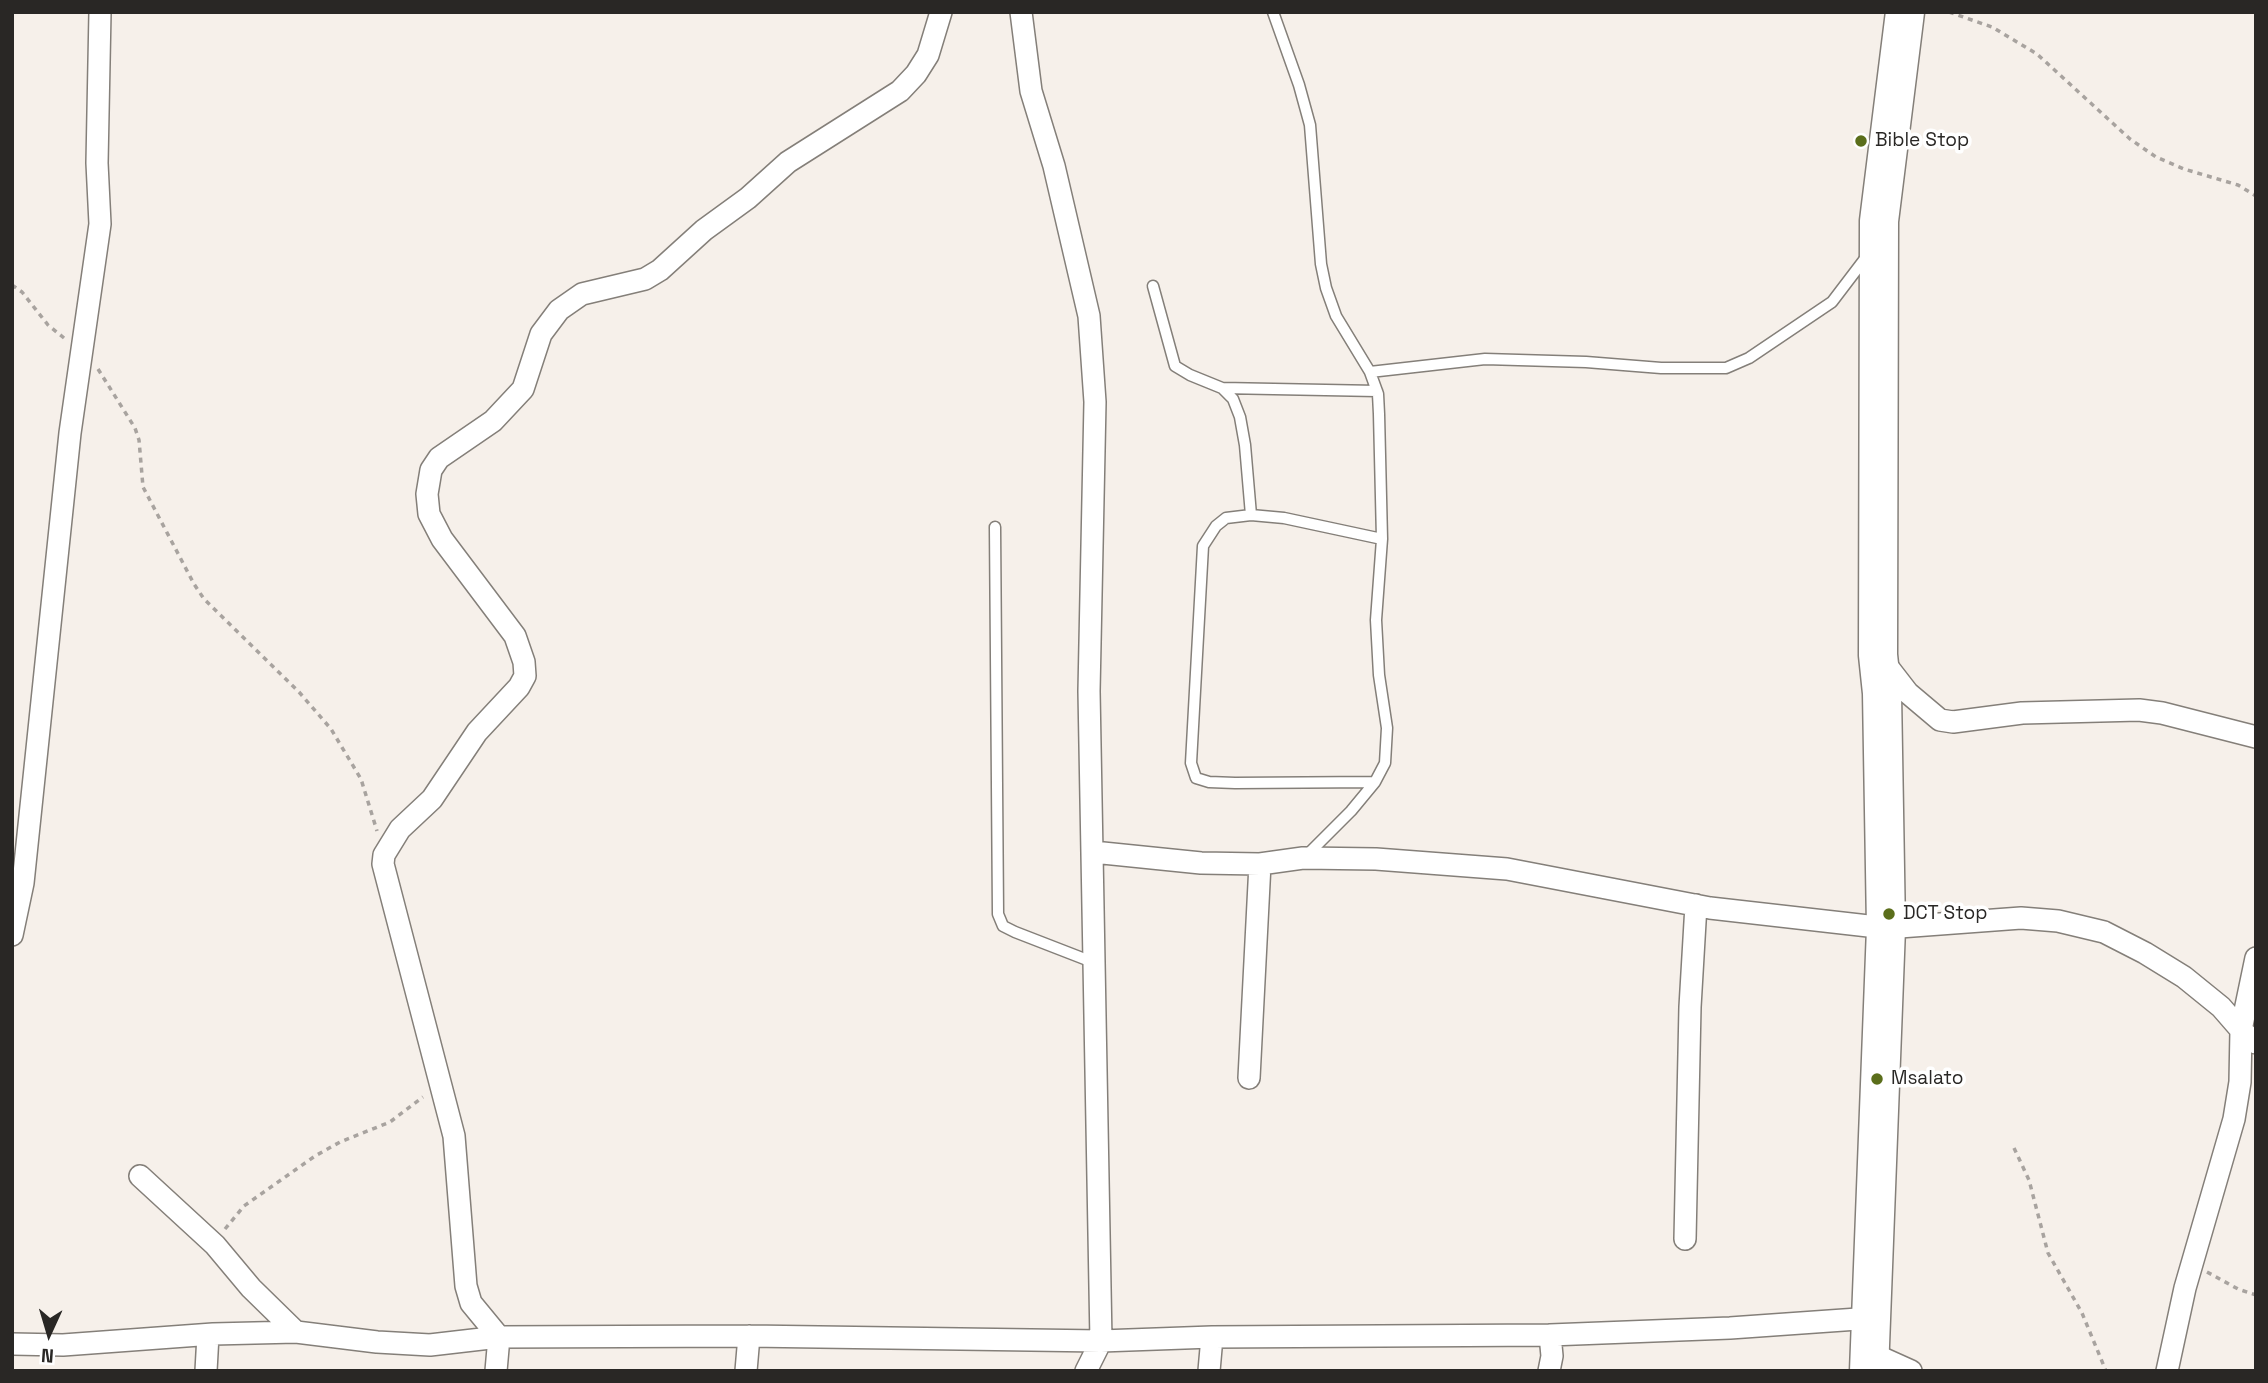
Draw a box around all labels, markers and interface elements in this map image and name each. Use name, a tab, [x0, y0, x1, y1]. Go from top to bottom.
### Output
place label: Bible Stop	[1875, 130, 1969, 152]
marker: Bible Stop	[1853, 133, 1869, 149]
place label: DCT Stop	[1903, 903, 1988, 925]
marker: DCT Stop	[1881, 906, 1897, 922]
place label: Msalato	[1891, 1068, 1963, 1090]
marker: Msalato	[1869, 1071, 1885, 1087]
north arrow	[14, 1299, 84, 1369]
text: N	[40, 1343, 55, 1368]

